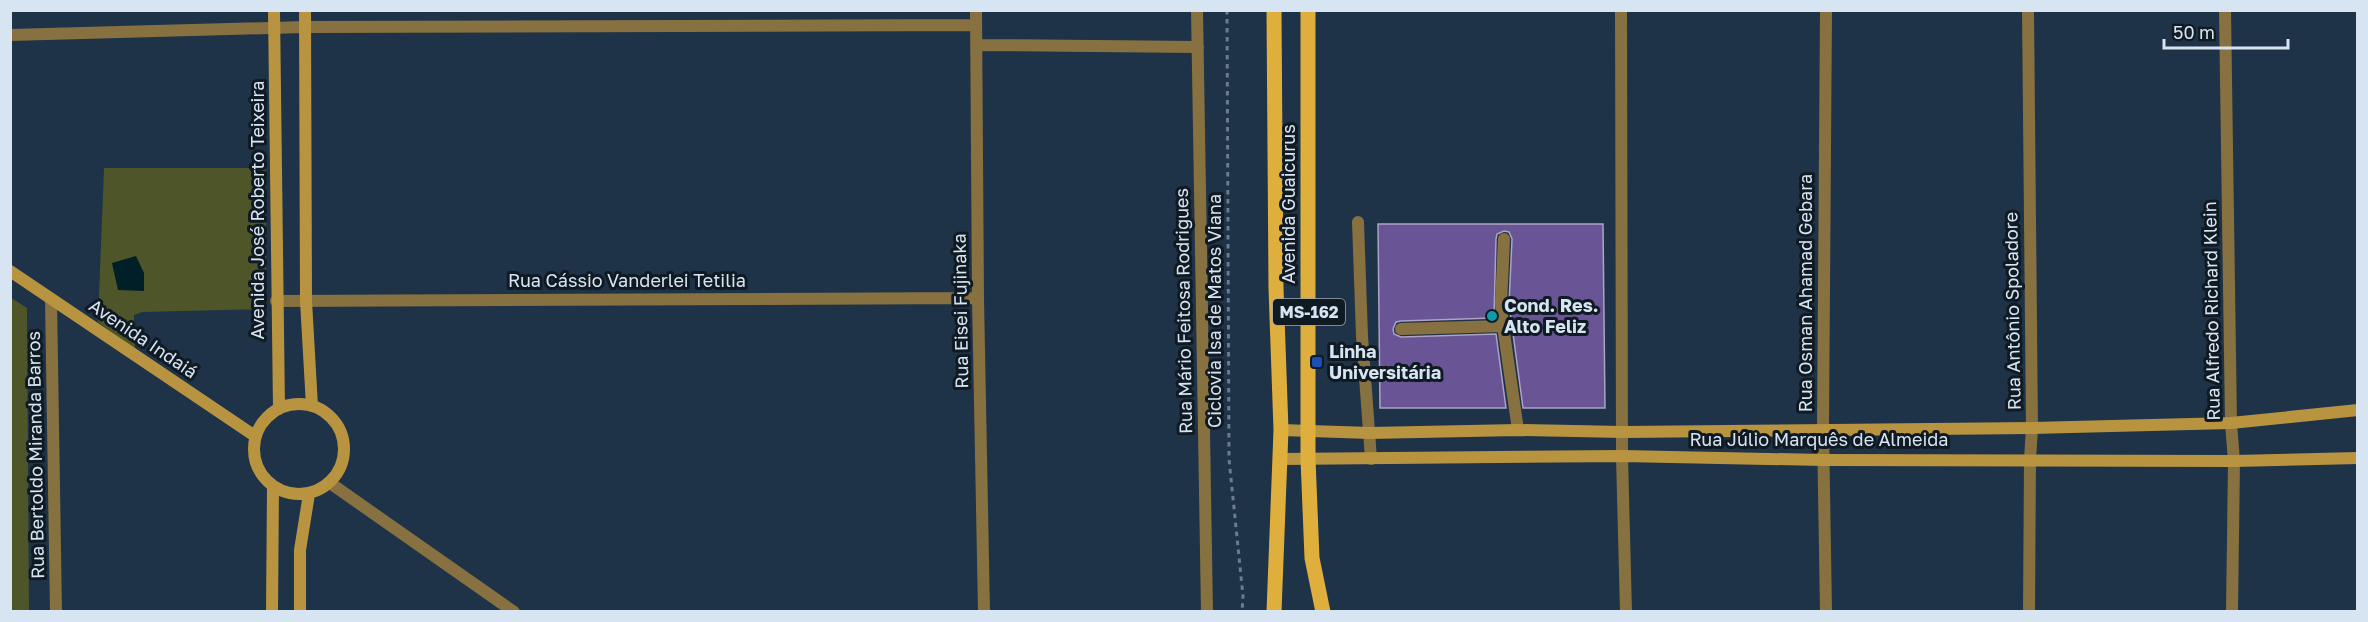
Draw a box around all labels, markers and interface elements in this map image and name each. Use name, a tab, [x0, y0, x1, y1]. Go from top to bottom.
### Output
scale bar	[2164, 12, 2288, 50]
text: 50 m	[2173, 21, 2215, 43]
street label: Avenida José Roberto Teixeira	[246, 81, 268, 339]
street label: Avenida Guaicurus	[1277, 124, 1299, 284]
street label: Rua Osman Ahamad Gebara	[1794, 174, 1816, 412]
street label: Rua Mário Feitosa Rodrigues	[1170, 188, 1196, 434]
street label: Ciclovia Isa de Matos Viana	[1203, 194, 1225, 428]
street label: Rua Alfredo Richard Klein	[2198, 201, 2224, 421]
street label: Rua Antônio Spoladore	[1999, 212, 2025, 410]
street label: Rua Eisei Fujinaka	[948, 233, 972, 389]
street label: Rua Cássio Vanderlei Tetilia	[508, 269, 746, 291]
street label: Avenida Indaiá	[85, 294, 202, 382]
place label: Cond. Res. Alto Feliz	[1504, 294, 1599, 337]
road number: MS-162	[1273, 299, 1345, 325]
marker: Cond. Res. Alto Feliz	[1485, 309, 1499, 323]
street label: Rua Bertoldo Miranda Barros	[22, 331, 48, 579]
place label: Linha Universitária	[1329, 340, 1441, 383]
marker: Linha Universitária	[1310, 355, 1324, 369]
street label: Rua Júlio Marquês de Almeida	[1689, 428, 1949, 450]

